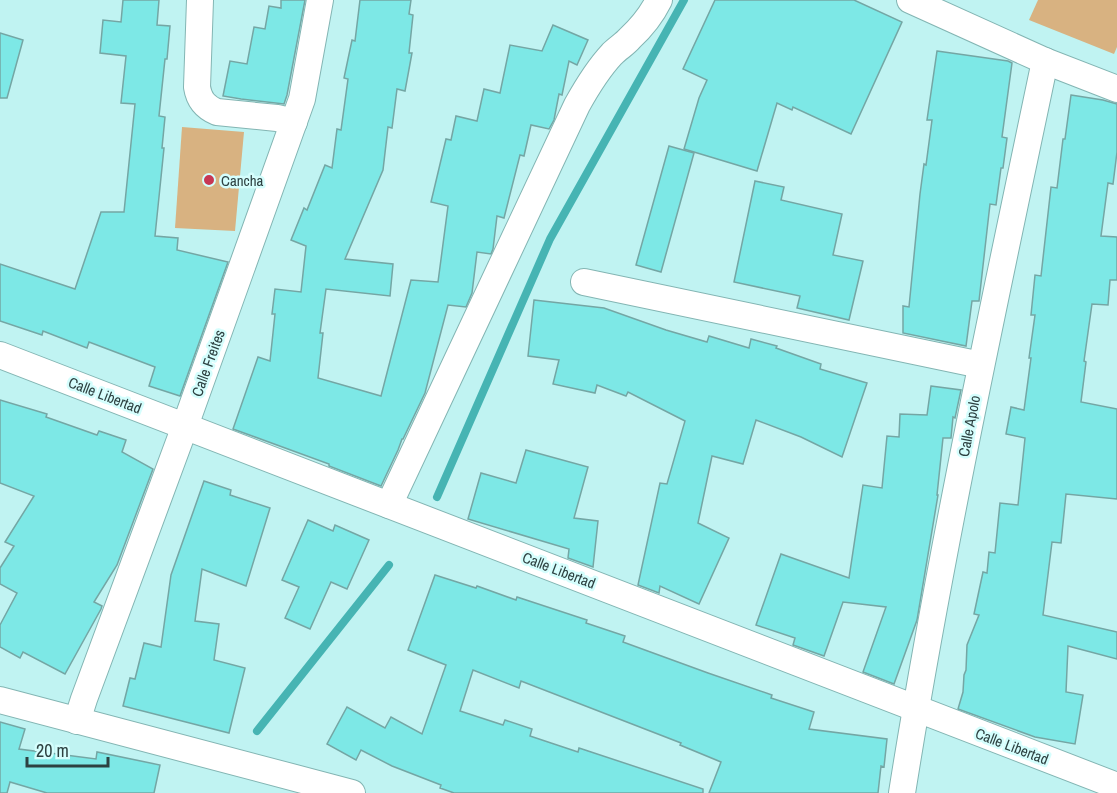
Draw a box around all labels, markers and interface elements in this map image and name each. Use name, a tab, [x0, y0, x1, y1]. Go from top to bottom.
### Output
place label: Cancha	[221, 170, 264, 191]
marker: Cancha	[202, 173, 216, 187]
street label: Calle Freites	[186, 327, 230, 399]
street label: Calle Libertad	[65, 371, 145, 419]
street label: Calle Apolo	[953, 393, 985, 459]
street label: Calle Libertad	[519, 546, 599, 594]
street label: Calle Libertad	[972, 722, 1052, 770]
scale bar	[27, 730, 108, 768]
text: 20 m	[36, 738, 69, 763]

